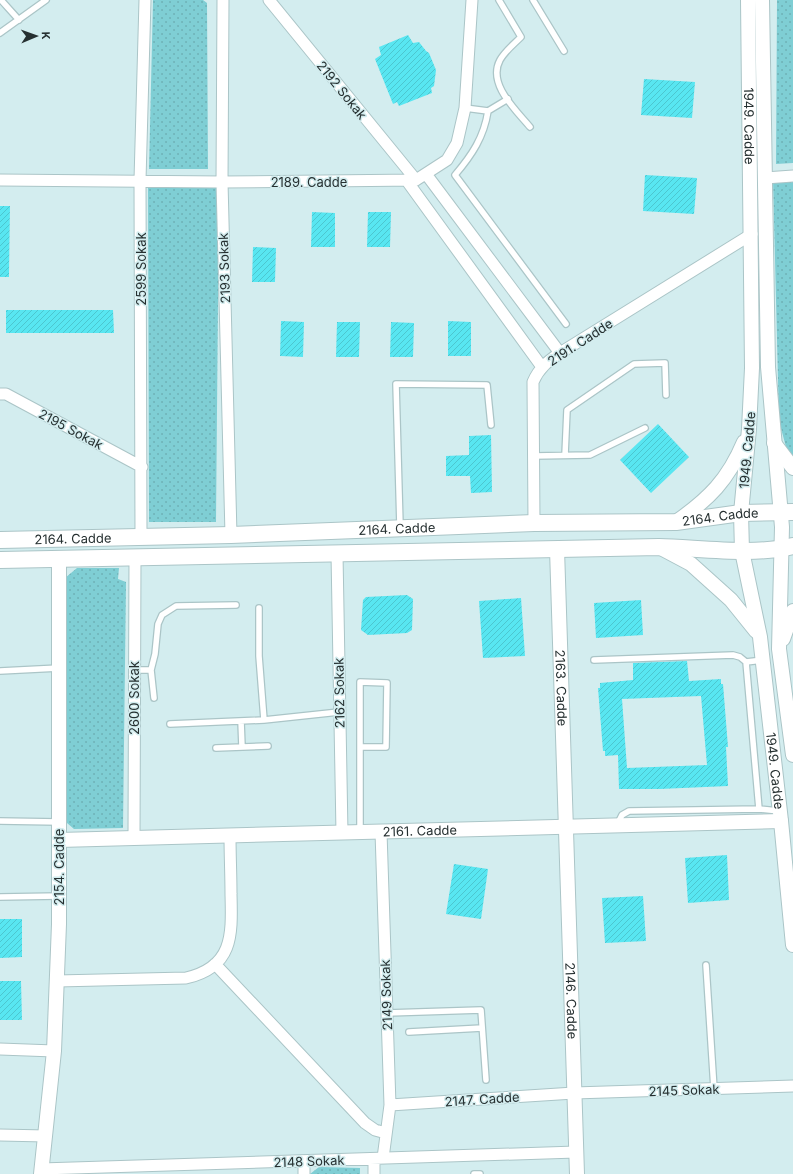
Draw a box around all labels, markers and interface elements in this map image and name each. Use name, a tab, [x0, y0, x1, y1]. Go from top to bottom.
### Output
north arrow	[16, 16, 56, 56]
text: K	[39, 31, 53, 40]
street label: 2192 Sokak	[314, 58, 370, 122]
street label: 1949. Cadde	[741, 87, 758, 165]
street label: 2189. Cadde	[271, 174, 347, 190]
street label: 2599 Sokak	[133, 232, 149, 306]
street label: 2193 Sokak	[215, 232, 233, 304]
street label: 2191. Cadde	[545, 315, 615, 369]
street label: 2195 Sokak	[36, 405, 106, 453]
street label: 1949. Cadde	[736, 411, 758, 489]
street label: 2164. Cadde	[681, 505, 759, 529]
street label: 2164. Cadde	[358, 519, 436, 538]
street label: 2164. Cadde	[34, 530, 112, 547]
street label: 2163. Cadde	[552, 649, 571, 727]
street label: 2162 Sokak	[330, 658, 348, 728]
street label: 2600 Sokak	[126, 661, 142, 735]
street label: 1949. Cadde	[763, 731, 788, 810]
street label: 2161. Cadde	[383, 822, 457, 839]
street label: 2154. Cadde	[51, 829, 67, 905]
street label: 2149 Sokak	[377, 959, 395, 1031]
street label: 2146. Cadde	[562, 962, 581, 1040]
street label: 2145 Sokak	[648, 1081, 720, 1099]
street label: 2147. Cadde	[444, 1088, 520, 1110]
street label: 2148 Sokak	[273, 1152, 345, 1170]

